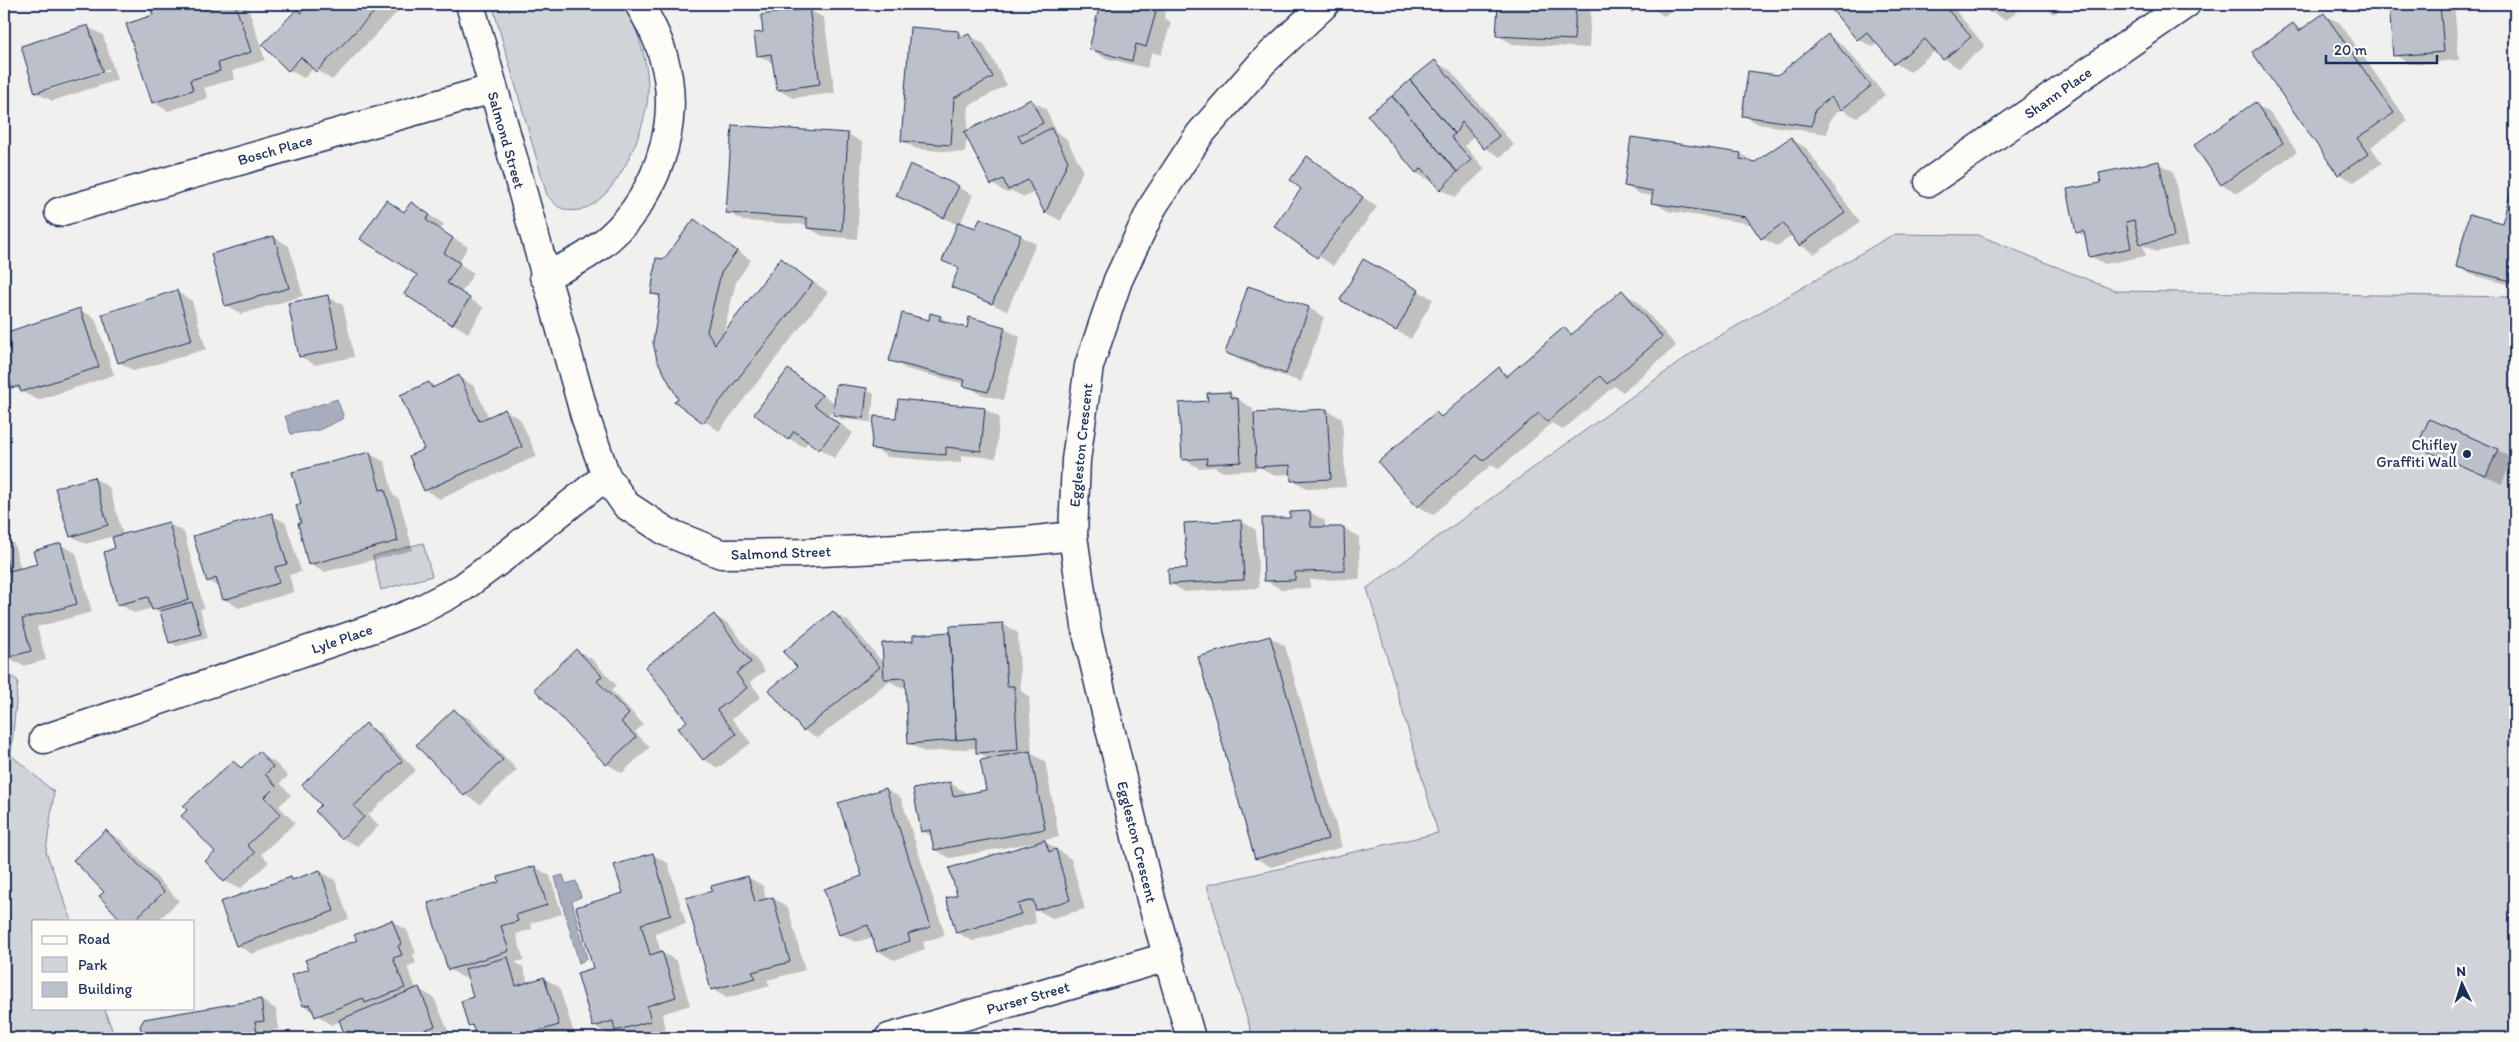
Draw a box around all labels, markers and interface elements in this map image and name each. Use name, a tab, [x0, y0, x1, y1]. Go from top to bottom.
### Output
scale bar	[2326, 32, 2438, 64]
text: 20 m	[2334, 41, 2368, 59]
street label: Shann Place	[2021, 63, 2095, 123]
street label: Salmond Street	[484, 89, 529, 191]
street label: Bosch Place	[236, 131, 314, 169]
street label: Eggleston Crescent	[1066, 382, 1096, 508]
place label: Chifley Graffiti Wall	[2376, 436, 2458, 471]
marker: Chifley Graffiti Wall	[2461, 448, 2473, 460]
street label: Salmond Street	[731, 542, 832, 564]
street label: Lyle Place	[309, 620, 375, 658]
street label: Eggleston Crescent	[1113, 779, 1161, 905]
legend	[32, 920, 195, 1010]
text: Road	[78, 930, 111, 948]
text: Park	[78, 956, 108, 974]
north arrow	[2436, 960, 2486, 1010]
text: N	[2456, 963, 2466, 980]
street label: Purser Street	[984, 977, 1072, 1018]
text: Building	[78, 980, 132, 998]

